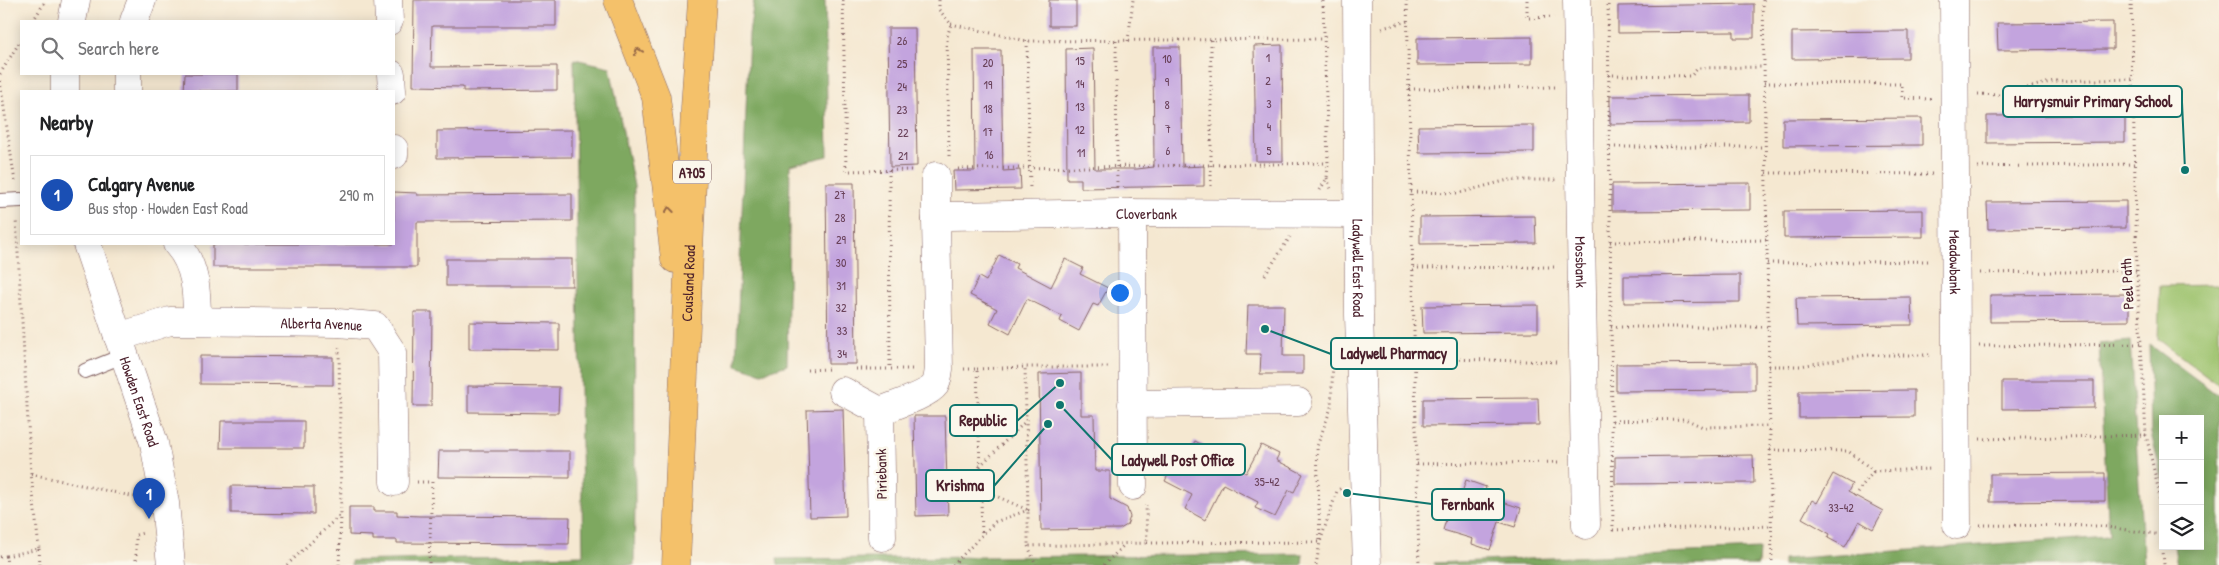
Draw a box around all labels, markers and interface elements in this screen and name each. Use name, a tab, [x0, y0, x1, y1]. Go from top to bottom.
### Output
search box	[20, 20, 395, 75]
house number: 26	[897, 32, 907, 49]
icon: search	[38, 34, 66, 62]
text: Search here	[78, 35, 159, 61]
one-way arrow	[634, 47, 644, 56]
house number: 1	[1266, 49, 1270, 66]
house number: 10	[1162, 50, 1172, 67]
house number: 15	[1075, 52, 1085, 69]
house number: 20	[983, 54, 994, 71]
house number: 25	[897, 55, 907, 72]
house number: 2	[1265, 72, 1271, 89]
house number: 9	[1165, 73, 1170, 90]
house number: 14	[1076, 75, 1085, 92]
house number: 19	[984, 76, 993, 93]
house number: 24	[897, 78, 908, 95]
callout: Harrysmuir Primary School	[2003, 86, 2182, 117]
text: Harrysmuir Primary School	[2014, 90, 2173, 113]
house number: 3	[1266, 95, 1272, 112]
house number: 8	[1164, 96, 1170, 113]
house number: 13	[1075, 98, 1085, 115]
house number: 18	[983, 100, 993, 117]
house number: 23	[897, 101, 908, 118]
text: Nearby	[40, 108, 93, 137]
house number: 4	[1267, 118, 1272, 135]
house number: 7	[1165, 120, 1171, 137]
house number: 12	[1075, 121, 1085, 138]
house number: 17	[983, 123, 993, 140]
house number: 22	[897, 124, 909, 141]
house number: 6	[1166, 142, 1171, 159]
house number: 5	[1266, 142, 1272, 159]
house number: 11	[1077, 144, 1085, 161]
house number: 16	[984, 146, 994, 163]
house number: 21	[898, 147, 908, 164]
road number: A705	[673, 160, 711, 183]
text: Calgary Avenue	[88, 171, 195, 197]
text: 1	[54, 184, 60, 206]
text: 290 m	[339, 184, 374, 206]
house number: 27	[834, 186, 846, 203]
text: Bus stop · Howden East Road	[88, 197, 248, 219]
street label: Cloverbank	[1116, 202, 1177, 224]
one-way arrow	[664, 205, 675, 213]
house number: 28	[835, 209, 845, 226]
street label: Ladywell East Road	[1348, 219, 1370, 317]
street label: Meadowbank	[1945, 230, 1966, 294]
house number: 29	[836, 231, 847, 248]
street label: Mossbank	[1571, 236, 1592, 288]
street label: Cousland Road	[676, 244, 700, 322]
house number: 30	[836, 254, 846, 271]
street label: Peel Path	[2115, 258, 2139, 310]
house number: 31	[836, 277, 846, 294]
your location	[1107, 280, 1133, 306]
house number: 32	[836, 299, 847, 316]
street label: Alberta Avenue	[281, 312, 363, 335]
house number: 33	[837, 322, 847, 339]
callout: Ladywell Pharmacy	[1331, 338, 1457, 369]
text: Ladywell Pharmacy	[1341, 342, 1448, 365]
house number: 34	[837, 345, 847, 362]
street label: Howden East Road	[115, 354, 165, 449]
callout: Republic	[950, 405, 1017, 436]
text: Republic	[959, 409, 1008, 432]
map controls	[2159, 415, 2204, 550]
button: +	[2159, 415, 2204, 460]
callout: Ladywell Post Office	[1112, 444, 1245, 475]
street label: Piriebank	[870, 448, 892, 500]
text: Ladywell Post Office	[1122, 449, 1235, 472]
button: −	[2159, 460, 2204, 505]
callout: Krishma	[926, 470, 994, 501]
house number: 35-42	[1254, 473, 1280, 490]
text: Krishma	[936, 474, 985, 496]
pin: 1	[133, 478, 165, 519]
callout: Fernbank	[1432, 489, 1504, 520]
text: Fernbank	[1441, 493, 1495, 515]
house number: 33-42	[1828, 499, 1854, 516]
button: layers	[2159, 505, 2204, 550]

